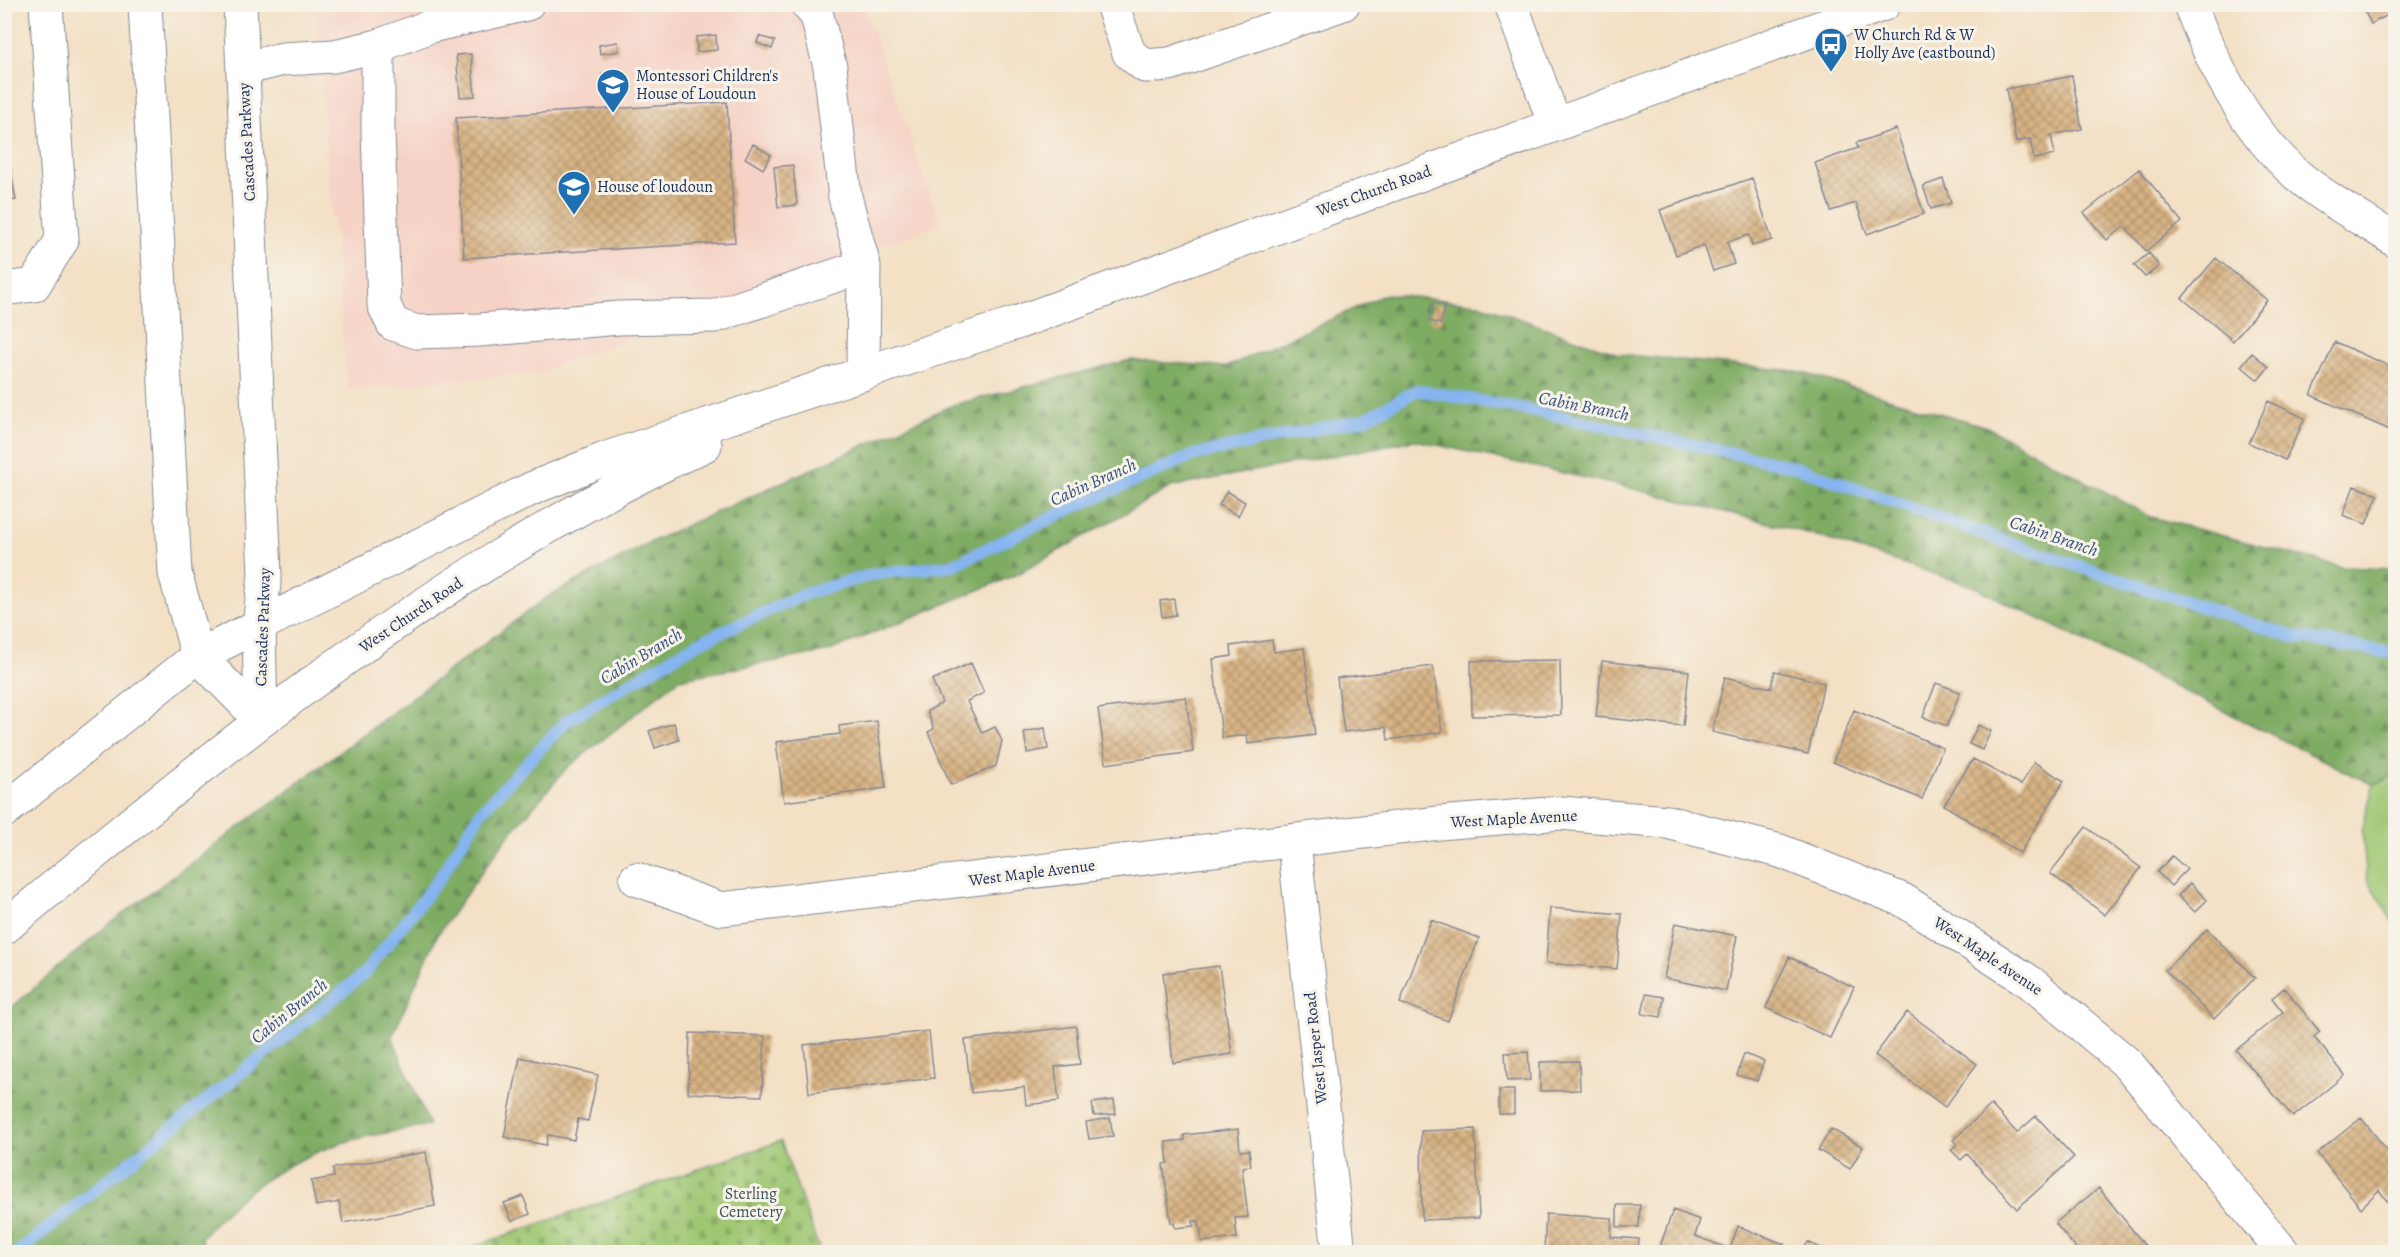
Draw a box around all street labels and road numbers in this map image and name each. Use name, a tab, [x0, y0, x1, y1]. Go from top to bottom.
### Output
street label: Cascades Parkway	[233, 81, 261, 202]
street label: West Church Road	[1313, 160, 1435, 222]
street label: Cascades Parkway	[250, 566, 276, 687]
street label: West Church Road	[354, 572, 468, 658]
street label: West Maple Avenue	[1449, 805, 1578, 833]
street label: West Maple Avenue	[967, 854, 1096, 892]
street label: West Maple Avenue	[1928, 911, 2047, 1001]
street label: West Jasper Road	[1299, 990, 1333, 1106]

